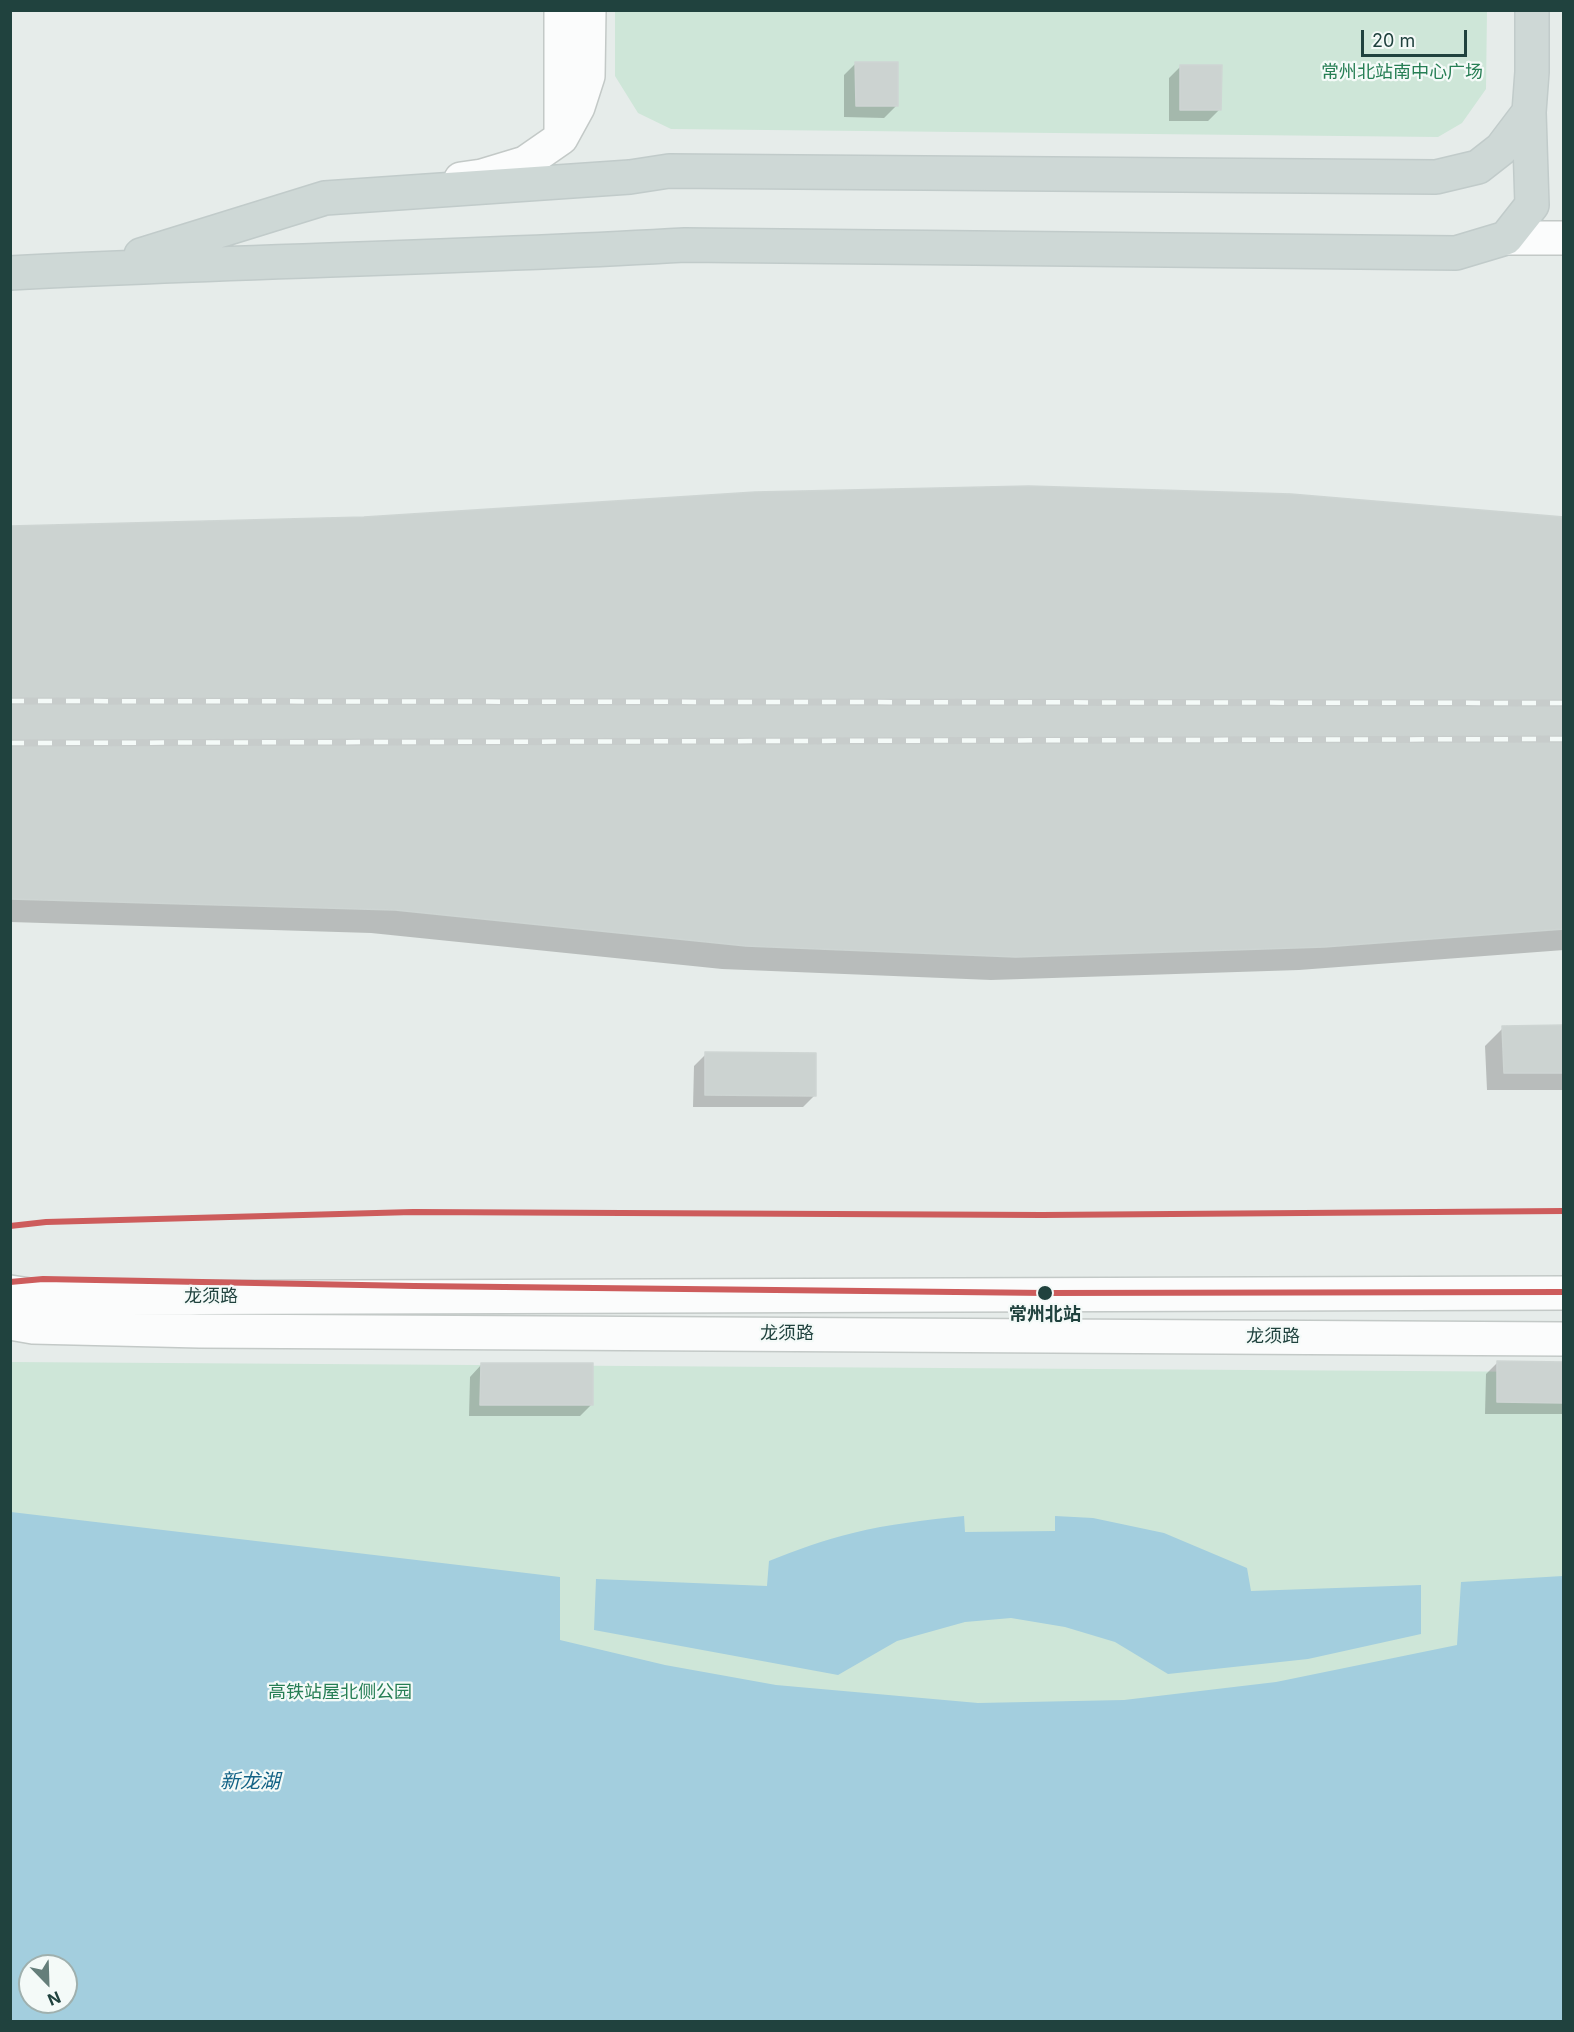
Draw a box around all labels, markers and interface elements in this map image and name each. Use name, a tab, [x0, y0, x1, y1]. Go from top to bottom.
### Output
scale bar	[1364, 18, 1470, 56]
text: 20 m	[1372, 30, 1415, 51]
park label: 常州北站南中心广场	[1321, 62, 1483, 84]
marker: 常州北站	[1036, 1284, 1054, 1302]
street label: 龙须路	[184, 1286, 238, 1308]
place label: 常州北站	[1009, 1304, 1081, 1326]
street label: 龙须路	[760, 1323, 814, 1345]
street label: 龙须路	[1246, 1326, 1300, 1348]
park label: 高铁站屋北侧公园	[268, 1682, 412, 1704]
water label: 新龙湖	[220, 1770, 280, 1794]
north arrow	[18, 1954, 78, 2014]
text: N	[45, 1987, 64, 2010]

